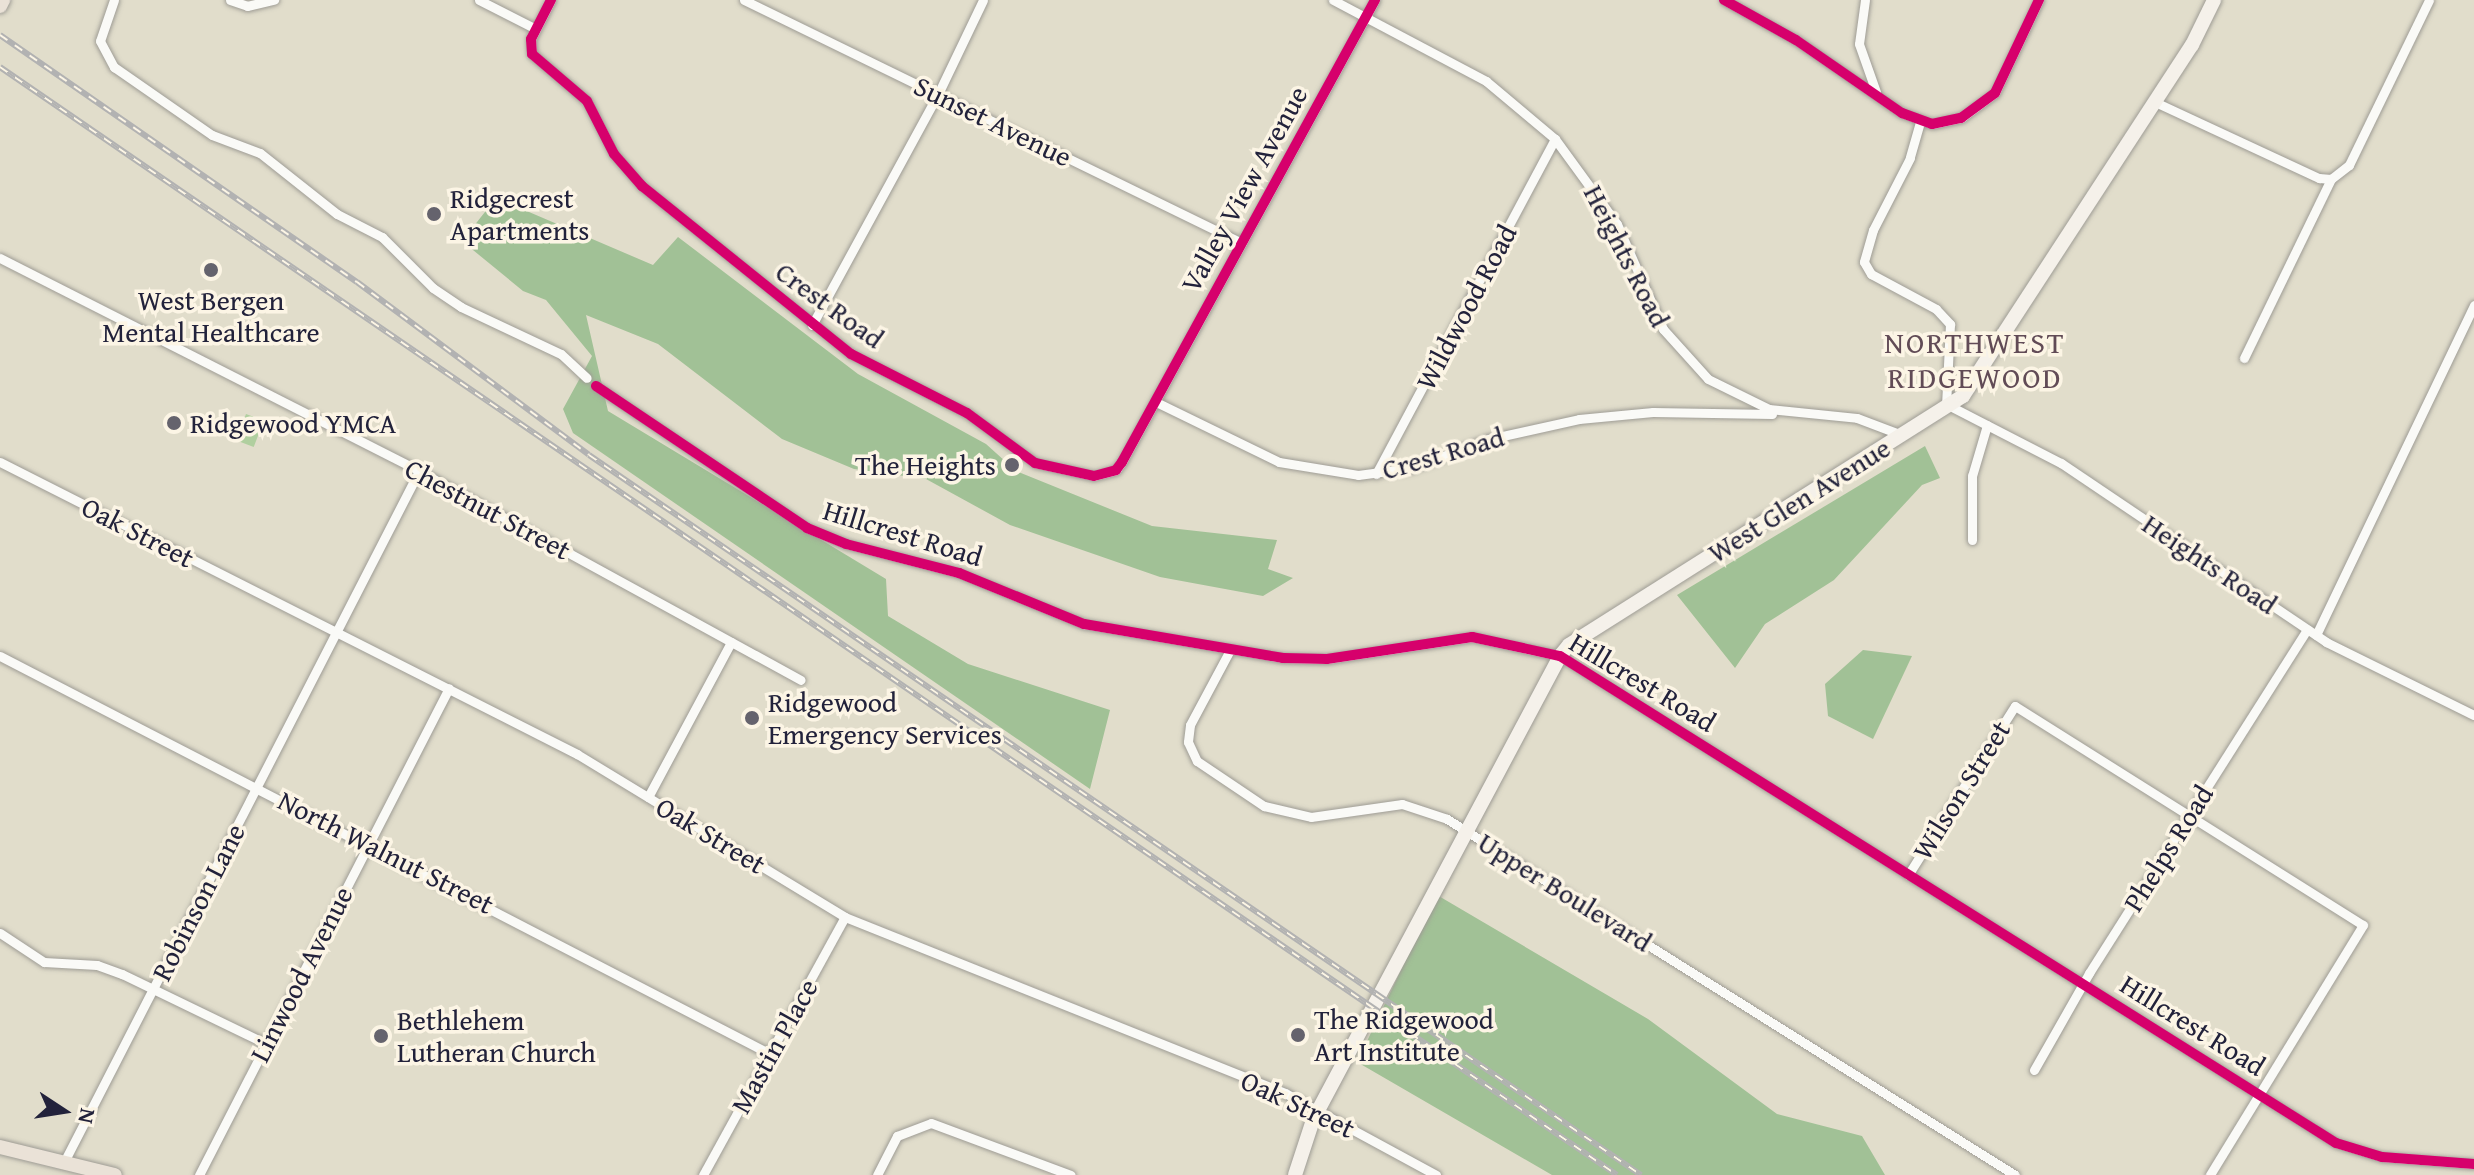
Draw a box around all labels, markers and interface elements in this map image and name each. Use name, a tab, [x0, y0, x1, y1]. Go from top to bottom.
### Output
street label: Sunset Avenue	[909, 68, 1077, 174]
street label: Valley View Avenue	[1173, 80, 1315, 298]
street label: Heights Road	[1577, 179, 1677, 333]
place label: Ridgecrest Apartments	[450, 181, 589, 247]
marker: Ridgecrest Apartments	[425, 205, 443, 223]
street label: Wildwood Road	[1408, 219, 1524, 395]
street label: Crest Road	[769, 255, 891, 355]
marker: West Bergen Mental Healthcare	[202, 261, 220, 279]
place label: West Bergen Mental Healthcare	[102, 283, 320, 349]
district label: NORTHWEST RIDGEWOOD	[1884, 324, 2066, 394]
place label: Ridgewood YMCA	[190, 406, 396, 440]
marker: Ridgewood YMCA	[165, 414, 183, 432]
street label: Crest Road	[1378, 420, 1508, 486]
street label: West Glen Avenue	[1702, 431, 1896, 569]
place label: The Heights	[855, 448, 996, 482]
street label: Chestnut Street	[399, 451, 577, 567]
marker: The Heights	[1003, 456, 1021, 474]
street label: Oak Street	[76, 489, 200, 575]
street label: Hillcrest Road	[819, 493, 987, 573]
street label: Heights Road	[2136, 507, 2284, 621]
street label: Hillcrest Road	[1564, 625, 1722, 739]
place label: Ridgewood Emergency Services	[768, 685, 1002, 751]
marker: Ridgewood Emergency Services	[743, 709, 761, 727]
street label: Wilson Street	[1905, 714, 2017, 866]
street label: Phelps Road	[2116, 779, 2220, 917]
street label: North Walnut Street	[273, 783, 499, 921]
street label: Oak Street	[650, 789, 772, 881]
street label: Robinson Lane	[144, 818, 252, 986]
street label: Upper Boulevard	[1472, 825, 1658, 959]
street label: Linwood Avenue	[242, 881, 360, 1067]
street label: Hillcrest Road	[2114, 967, 2272, 1083]
street label: Mastin Place	[723, 973, 825, 1119]
place label: The Ridgewood Art Institute	[1314, 1002, 1494, 1068]
place label: Bethlehem Lutheran Church	[397, 1003, 596, 1069]
marker: The Ridgewood Art Institute	[1289, 1026, 1307, 1044]
marker: Bethlehem Lutheran Church	[372, 1027, 390, 1045]
street label: Oak Street	[1236, 1063, 1360, 1145]
north arrow	[24, 1071, 104, 1151]
text: N	[70, 1105, 105, 1127]

